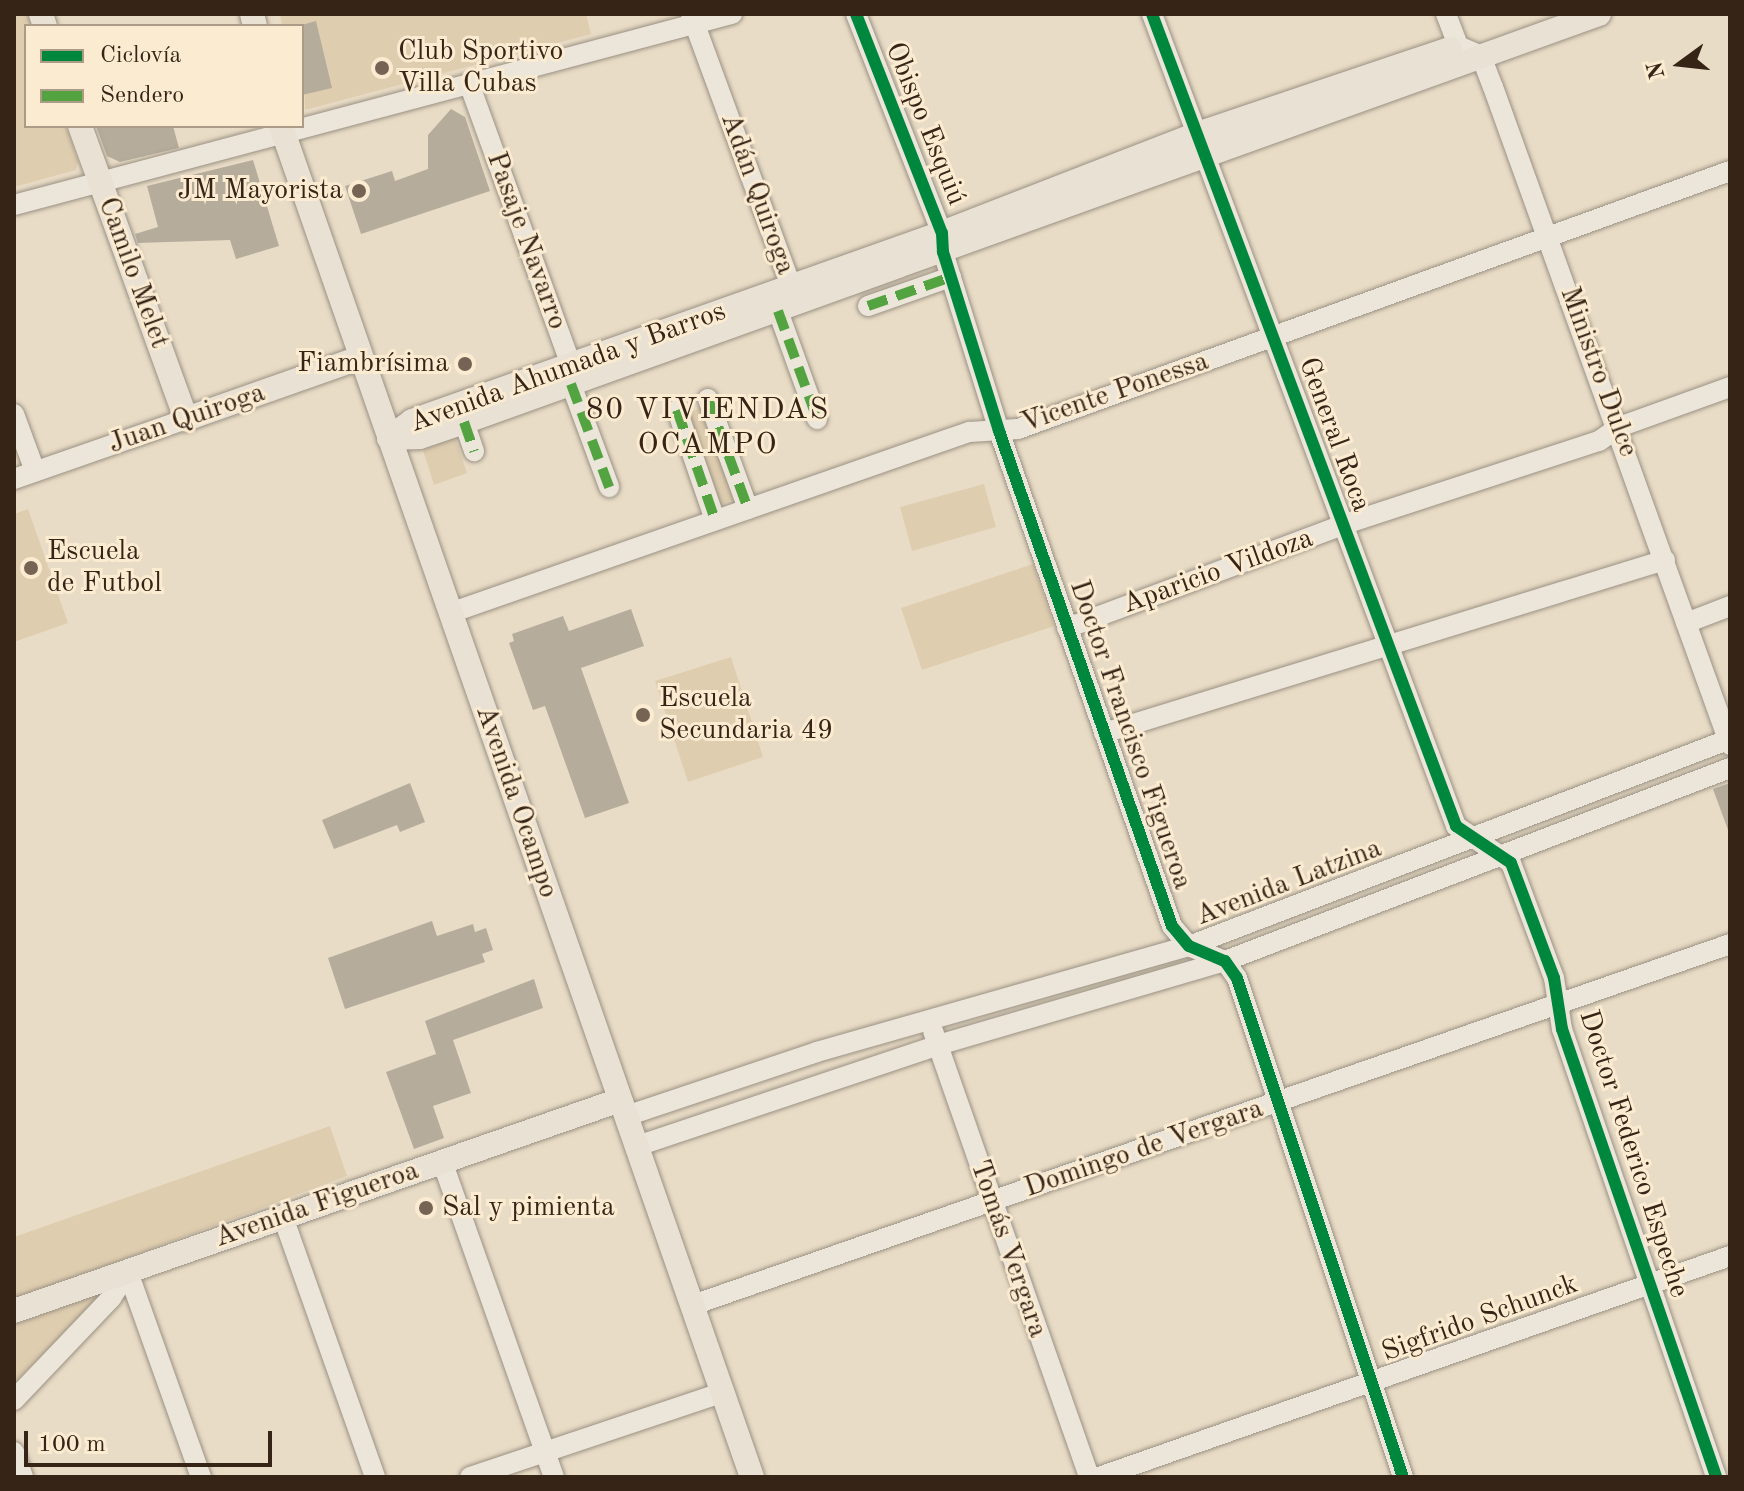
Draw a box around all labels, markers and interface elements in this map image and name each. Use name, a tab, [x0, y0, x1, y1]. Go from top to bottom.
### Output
legend	[24, 24, 304, 128]
north arrow	[1640, 24, 1720, 104]
place label: Club Sportivo Villa Cubas	[398, 35, 563, 101]
street label: Obispo Esquiú	[877, 38, 973, 210]
text: Ciclovía	[100, 44, 181, 68]
marker: Club Sportivo Villa Cubas	[373, 59, 391, 77]
text: N	[1644, 59, 1670, 81]
text: Sendero	[100, 84, 184, 108]
street label: Adán Quiroga	[712, 109, 802, 279]
street label: Pasaje Navarro	[478, 148, 574, 334]
place label: JM Mayorista	[178, 174, 343, 208]
marker: JM Mayorista	[350, 182, 368, 200]
street label: Camilo Melet	[90, 193, 176, 353]
street label: Ministro Dulce	[1552, 282, 1644, 462]
street label: Avenida Ahumada y Barros	[405, 295, 731, 441]
street label: Vicente Ponessa	[1017, 345, 1213, 441]
place label: Fiambrísima	[297, 347, 449, 381]
street label: General Roca	[1291, 353, 1377, 517]
marker: Fiambrísima	[456, 355, 474, 373]
street label: Juan Quiroga	[104, 377, 270, 461]
district label: 80 VIVIENDAS OCAMPO	[586, 392, 830, 462]
street label: Aparicio Vildoza	[1118, 522, 1318, 622]
place label: Escuela de Futbol	[47, 535, 162, 601]
marker: Escuela de Futbol	[22, 559, 40, 577]
street label: Doctor Francisco Figueroa	[1061, 576, 1199, 894]
place label: Escuela Secundaria 49	[659, 682, 833, 748]
street label: Avenida Ocampo	[467, 701, 565, 903]
marker: Escuela Secundaria 49	[634, 706, 652, 724]
street label: Avenida Latzina	[1191, 832, 1387, 934]
street label: Doctor Federico Espeche	[1571, 1006, 1695, 1302]
street label: Domingo de Vergara	[1020, 1092, 1268, 1206]
street label: Avenida Figueroa	[211, 1154, 423, 1256]
street label: Tomás Vergara	[962, 1156, 1054, 1342]
place label: Sal y pimienta	[442, 1191, 615, 1225]
marker: Sal y pimienta	[417, 1199, 435, 1217]
street label: Sigfrido Schunck	[1377, 1268, 1583, 1370]
scale bar	[28, 1415, 276, 1465]
text: 100 m	[38, 1433, 106, 1457]

